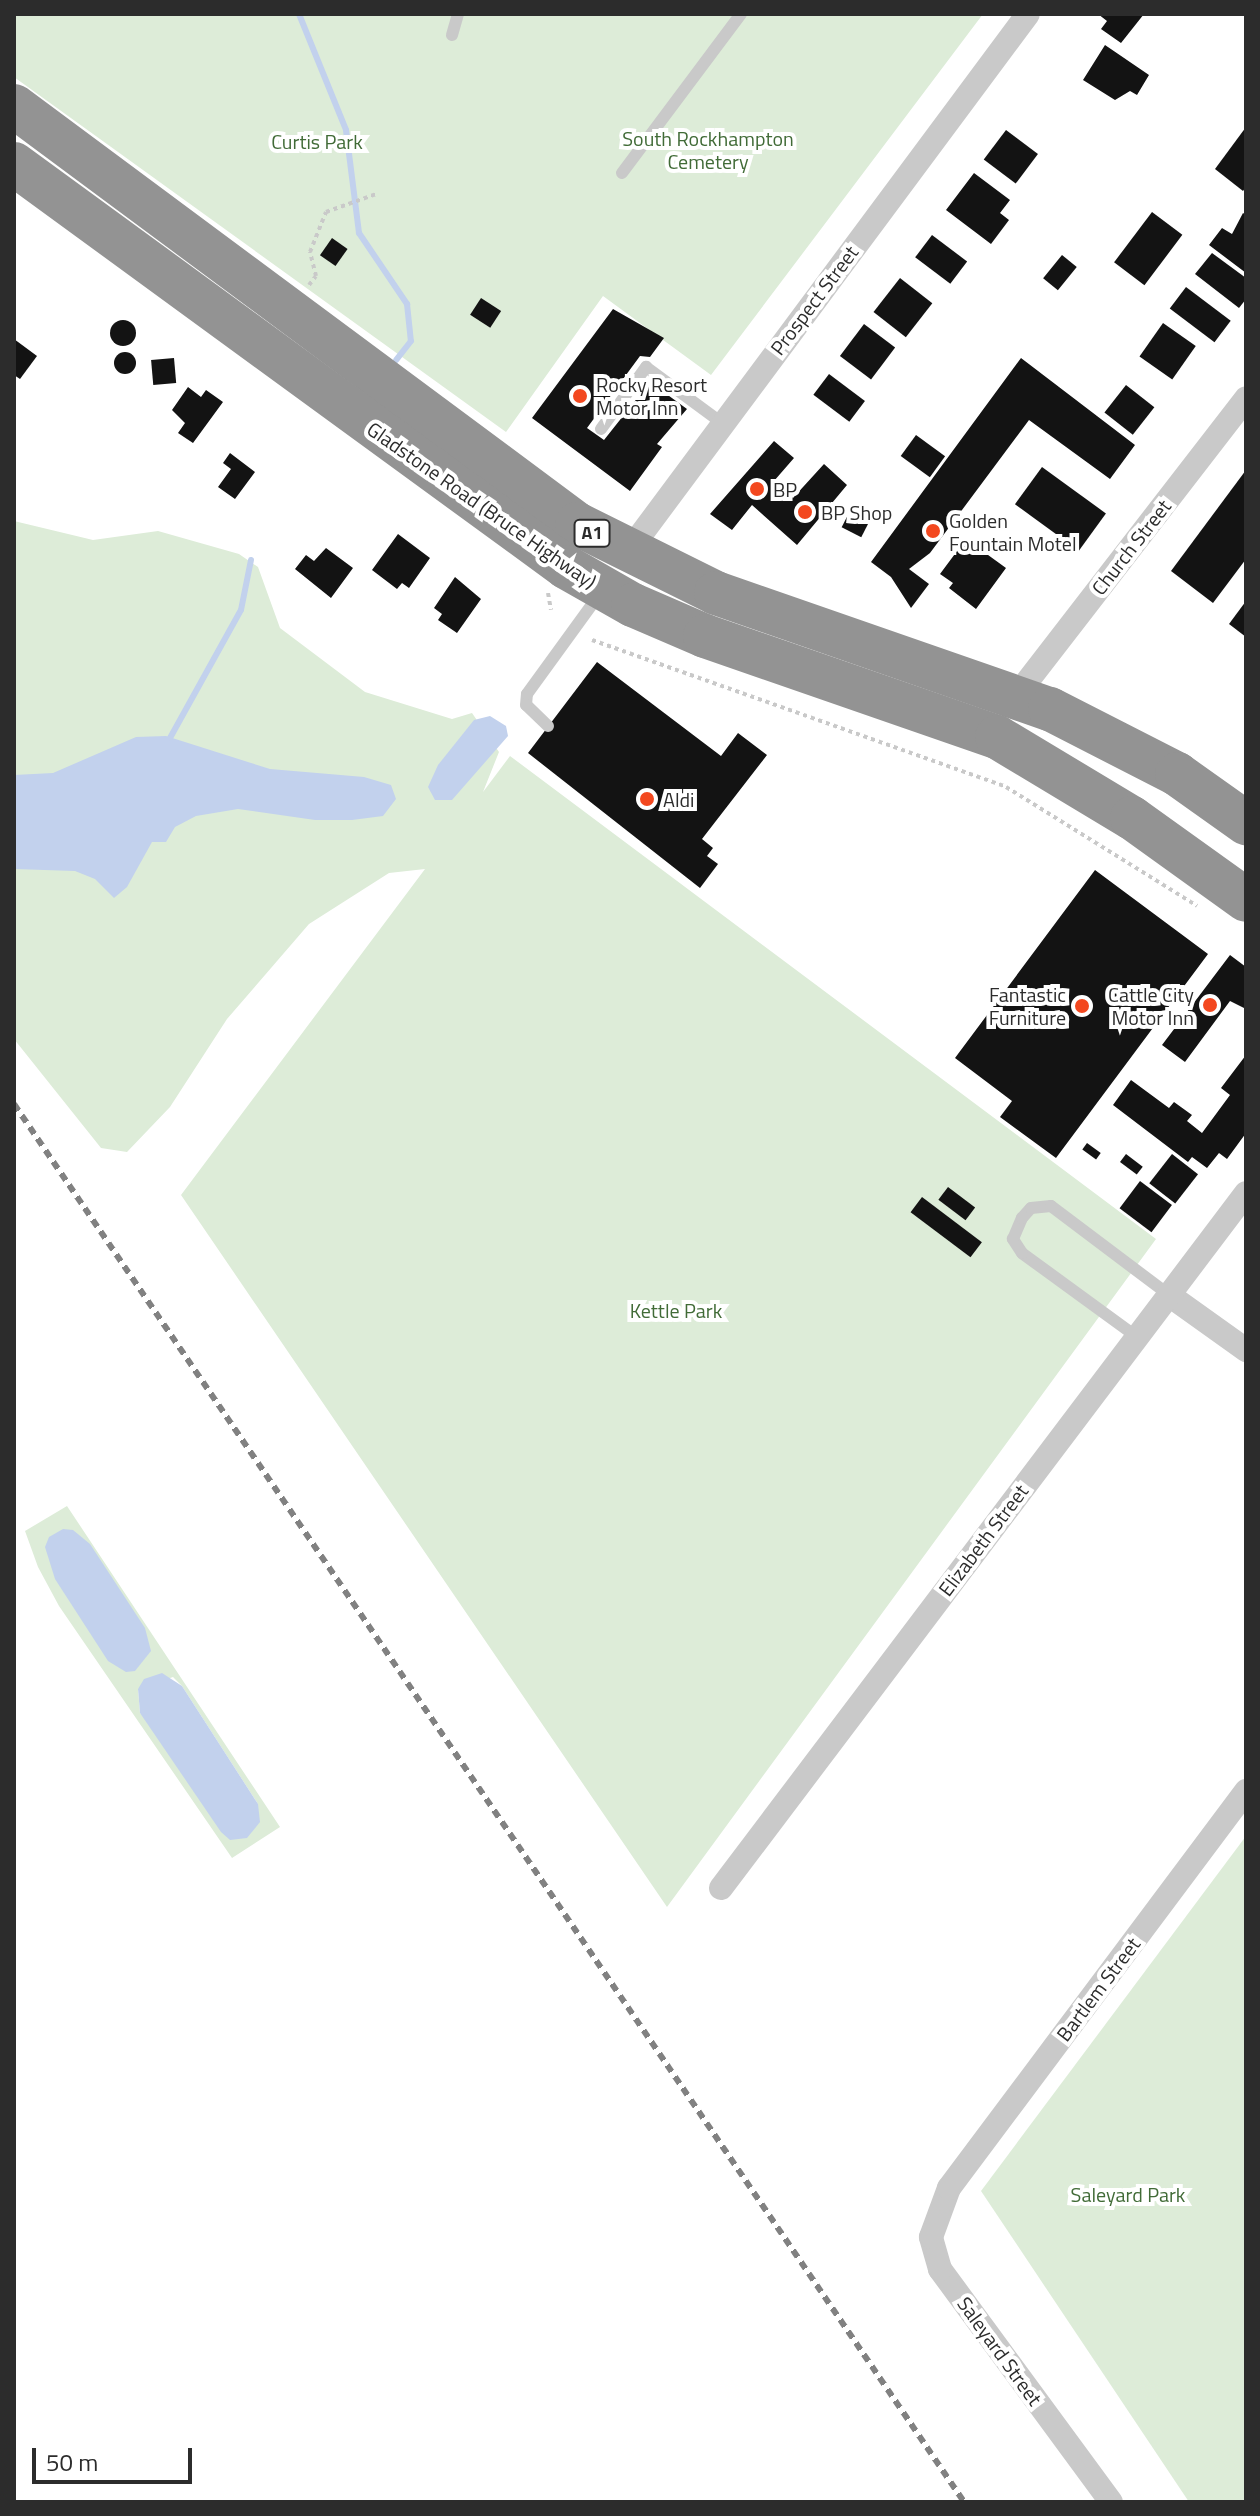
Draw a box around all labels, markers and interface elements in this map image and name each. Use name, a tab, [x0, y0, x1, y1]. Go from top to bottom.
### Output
park label: South Rockhampton Cemetery	[622, 127, 794, 174]
park label: Curtis Park	[271, 129, 363, 153]
street label: Prospect Street	[765, 241, 863, 359]
place label: Rocky Resort Motor Inn	[596, 372, 707, 419]
marker: Rocky Resort Motor Inn	[571, 387, 589, 405]
street label: Gladstone Road (Bruce Highway)	[363, 416, 601, 594]
place label: BP	[773, 477, 797, 501]
marker: BP	[748, 480, 766, 498]
street label: Church Street	[1086, 495, 1176, 599]
place label: BP Shop	[821, 500, 892, 524]
marker: BP Shop	[796, 503, 814, 521]
place label: Golden Fountain Motel	[949, 508, 1076, 555]
road number: A1	[572, 519, 612, 547]
marker: Golden Fountain Motel	[924, 522, 942, 540]
place label: Aldi	[663, 787, 694, 811]
marker: Aldi	[638, 790, 656, 808]
place label: Fantastic Furniture	[989, 982, 1066, 1029]
place label: Cattle City Motor Inn	[1108, 982, 1194, 1029]
marker: Cattle City Motor Inn	[1201, 996, 1219, 1014]
marker: Fantastic Furniture	[1073, 997, 1091, 1015]
park label: Kettle Park	[630, 1298, 722, 1322]
street label: Elizabeth Street	[933, 1479, 1033, 1601]
street label: Bartlem Street	[1051, 1932, 1145, 2046]
park label: Saleyard Park	[1071, 2182, 1185, 2206]
street label: Saleyard Street	[953, 2292, 1047, 2410]
scale bar	[36, 2432, 196, 2482]
text: 50 m	[46, 2444, 98, 2480]

